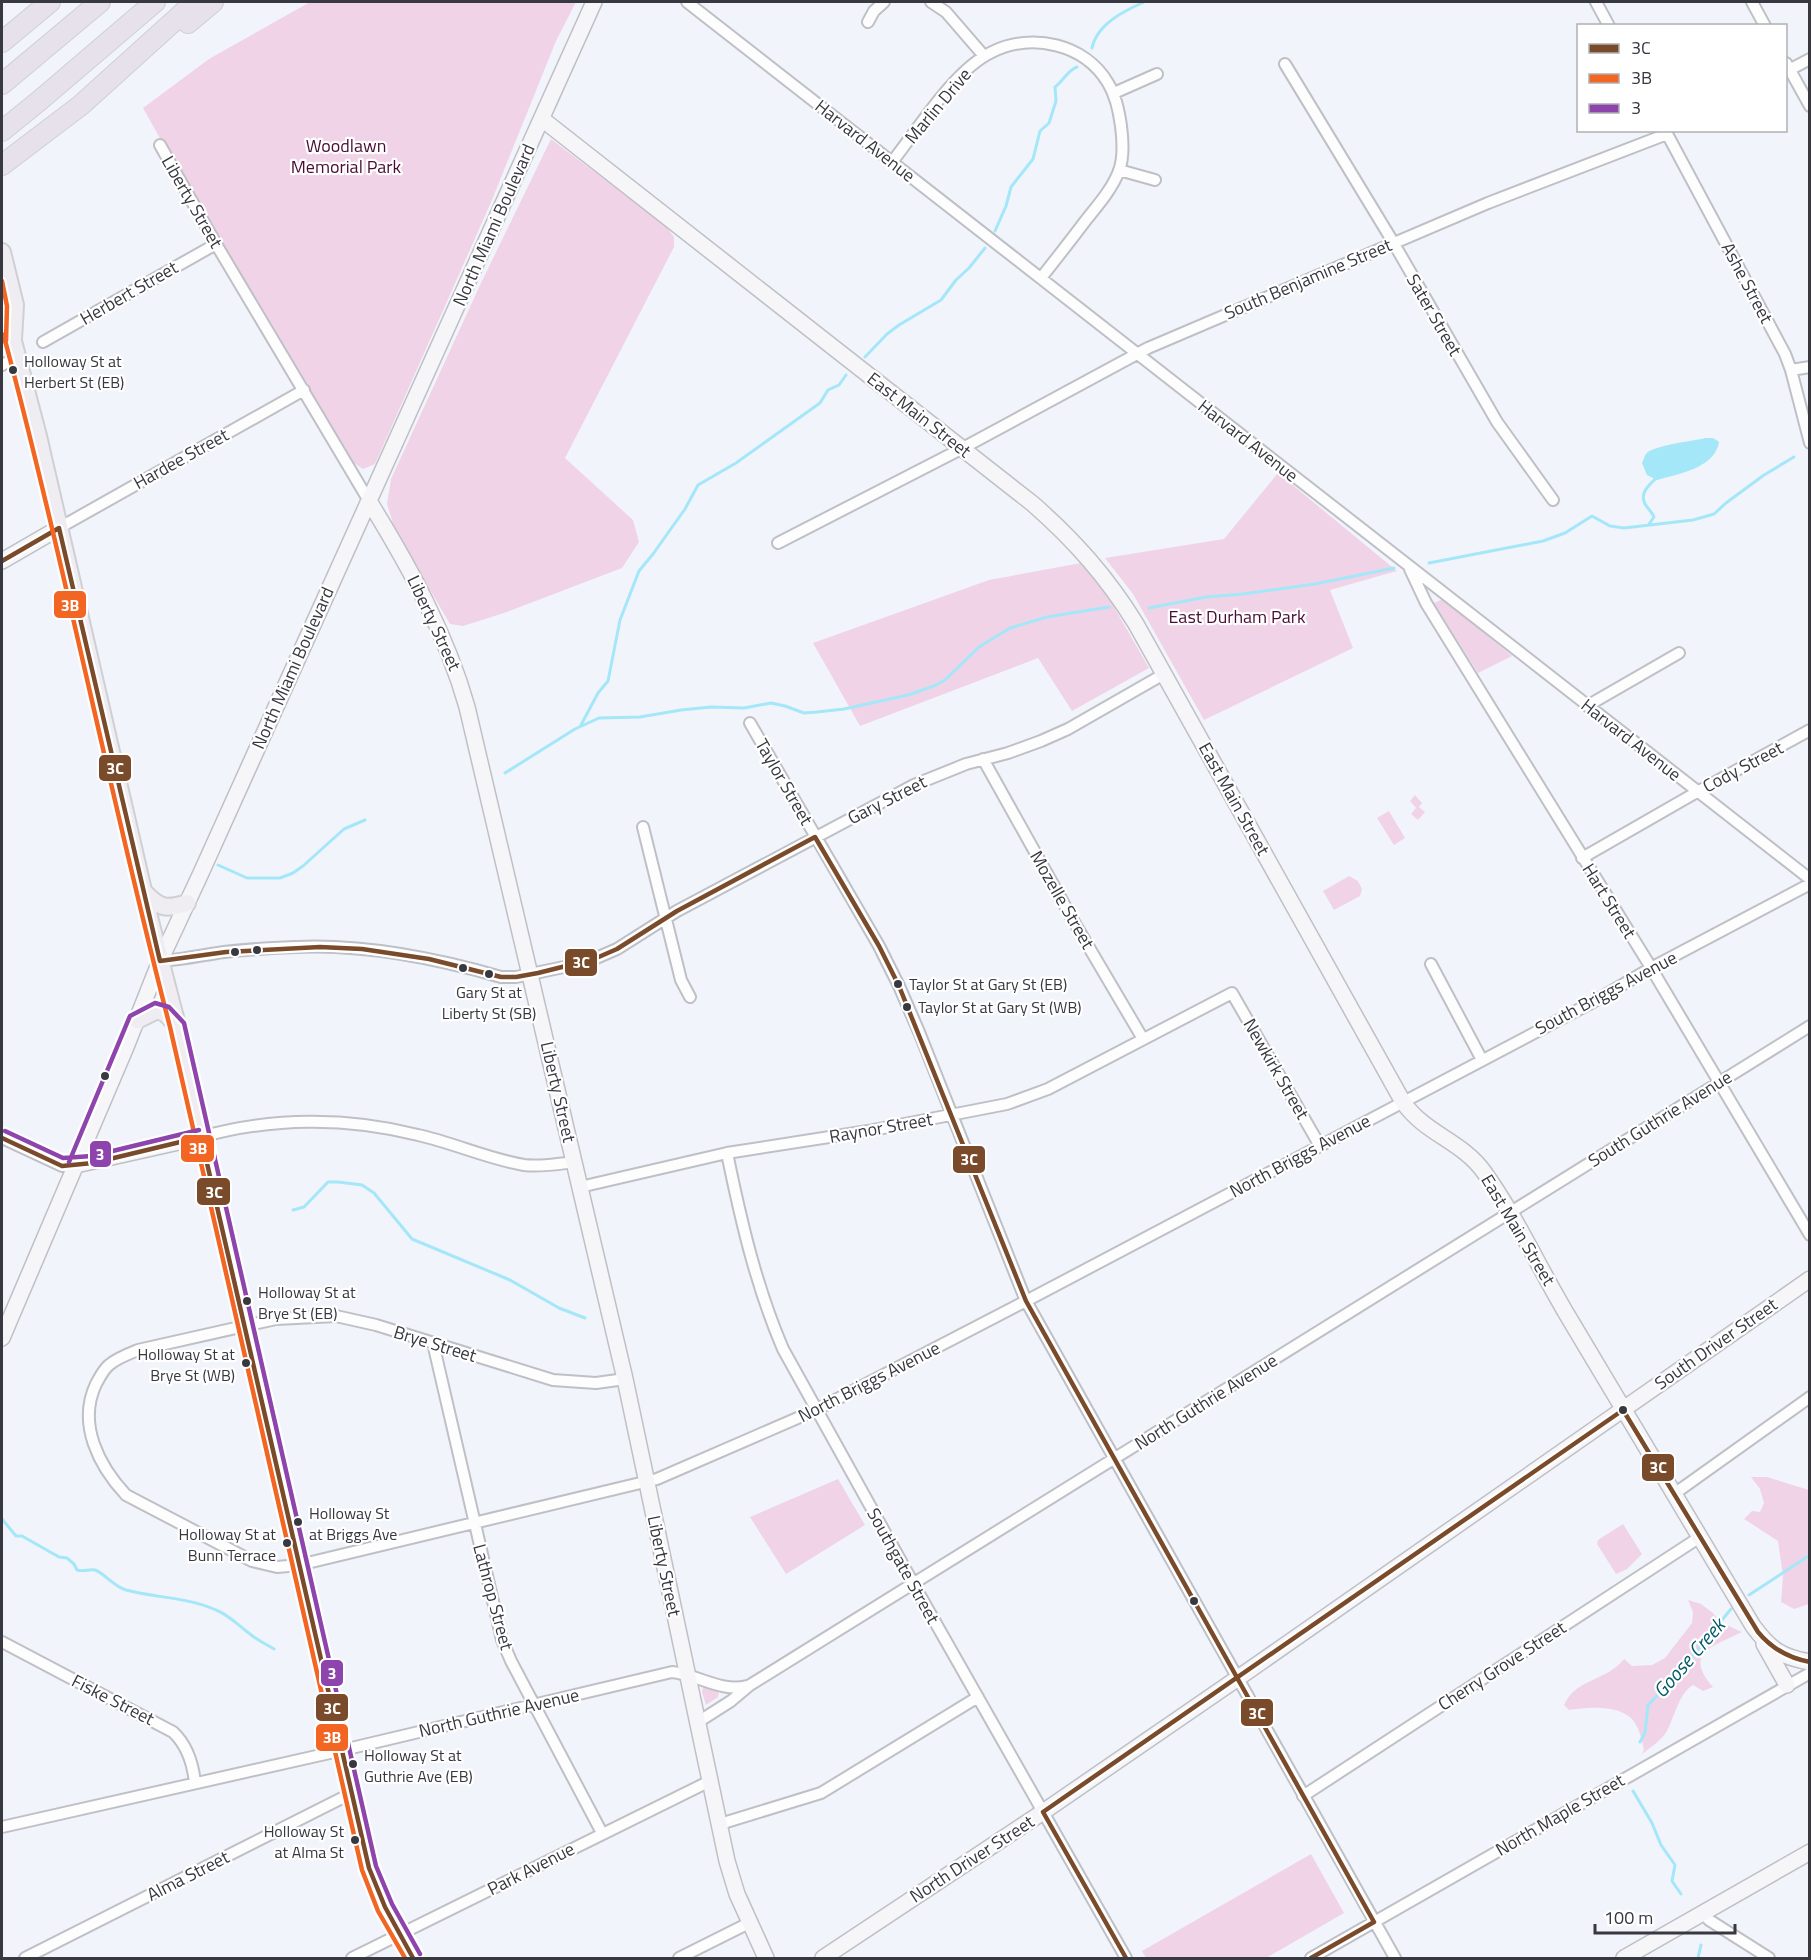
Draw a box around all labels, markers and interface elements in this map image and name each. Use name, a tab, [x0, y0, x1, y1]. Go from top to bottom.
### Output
legend	[1577, 24, 1787, 132]
text: 3C	[1631, 34, 1651, 61]
street label: Marlin Drive	[898, 62, 977, 149]
text: 3B	[1631, 64, 1652, 91]
street label: Harvard Avenue	[809, 93, 921, 188]
text: 3	[1631, 94, 1641, 121]
park label: Woodlawn Memorial Park	[291, 132, 402, 180]
street label: North Miami Boulevard	[446, 139, 541, 310]
street label: Liberty Street	[155, 151, 230, 254]
street label: South Benjamine Street	[1220, 231, 1396, 326]
street label: Ashe Street	[1715, 237, 1780, 329]
street label: Herbert Street	[75, 253, 183, 331]
street label: Sater Street	[1400, 269, 1469, 361]
place label: Holloway St at Herbert St (EB)	[24, 349, 124, 394]
marker: Holloway St at Herbert St (EB)	[7, 364, 19, 376]
street label: East Main Street	[861, 365, 978, 464]
street label: Harvard Avenue	[1192, 393, 1304, 488]
street label: Hardee Street	[128, 421, 234, 496]
street label: Liberty Street	[401, 571, 469, 676]
street label: North Miami Boulevard	[245, 582, 340, 753]
line badge: 3B	[53, 590, 87, 619]
text: 3B	[61, 593, 80, 617]
park label: East Durham Park	[1168, 603, 1306, 630]
street label: Harvard Avenue	[1575, 692, 1687, 787]
street label: Taylor Street	[749, 734, 820, 831]
street label: Cody Street	[1698, 734, 1788, 799]
street label: East Main Street	[1192, 737, 1277, 861]
line badge: 3C	[98, 754, 132, 782]
text: 3C	[106, 756, 124, 780]
street label: Gary Street	[843, 768, 932, 831]
street label: Mozelle Street	[1023, 846, 1102, 954]
street label: Hart Street	[1576, 858, 1644, 944]
unlabelled marker	[251, 944, 263, 956]
street label: South Briggs Avenue	[1530, 944, 1681, 1041]
unlabelled marker	[229, 946, 241, 958]
line badge: 3C	[564, 948, 598, 977]
text: 3C	[572, 950, 590, 974]
unlabelled marker	[457, 962, 469, 974]
marker: Gary St at Liberty St (SB)	[483, 968, 495, 980]
place label: Taylor St at Gary St (EB)	[909, 972, 1067, 996]
marker: Taylor St at Gary St (EB)	[892, 978, 904, 990]
place label: Gary St at Liberty St (SB)	[442, 980, 536, 1025]
place label: Taylor St at Gary St (WB)	[918, 995, 1081, 1019]
marker: Taylor St at Gary St (WB)	[901, 1001, 913, 1013]
street label: Newkirk Street	[1237, 1013, 1317, 1125]
street label: Liberty Street	[534, 1039, 583, 1146]
street label: South Guthrie Avenue	[1583, 1063, 1737, 1174]
unlabelled marker	[99, 1070, 111, 1082]
street label: Raynor Street	[827, 1105, 935, 1150]
street label: North Briggs Avenue	[1224, 1107, 1375, 1204]
line badge: 3B	[180, 1134, 215, 1163]
text: 3B	[189, 1136, 208, 1160]
line badge: 3	[89, 1140, 112, 1168]
text: 3	[96, 1142, 104, 1166]
line badge: 3C	[952, 1145, 986, 1174]
text: 3C	[960, 1147, 978, 1171]
street label: East Main Street	[1474, 1169, 1563, 1291]
line badge: 3C	[196, 1177, 231, 1206]
text: 3C	[205, 1180, 223, 1204]
place label: Holloway St at Brye St (EB)	[258, 1280, 356, 1325]
street label: South Driver Street	[1649, 1291, 1783, 1396]
marker: Holloway St at Brye St (EB)	[241, 1295, 253, 1307]
street label: Brye Street	[390, 1318, 481, 1369]
street label: North Briggs Avenue	[793, 1334, 944, 1429]
place label: Holloway St at Brye St (WB)	[137, 1342, 235, 1387]
street label: North Guthrie Avenue	[1129, 1347, 1282, 1456]
marker: Holloway St at Brye St (WB)	[240, 1357, 252, 1369]
unlabelled marker	[1617, 1404, 1629, 1416]
line badge: 3C	[1641, 1453, 1675, 1482]
text: 3C	[1649, 1455, 1667, 1479]
place label: Holloway St at Briggs Ave	[309, 1501, 397, 1546]
street label: Southgate Street	[860, 1503, 947, 1629]
street label: Liberty Street	[641, 1513, 689, 1620]
marker: Holloway St at Briggs Ave	[292, 1516, 304, 1528]
place label: Holloway St at Bunn Terrace	[178, 1522, 276, 1567]
marker: Holloway St at Bunn Terrace	[281, 1537, 293, 1549]
street label: Lathrop Street	[466, 1541, 521, 1654]
unlabelled marker	[1188, 1595, 1200, 1607]
water label: Goose Creek	[1645, 1609, 1733, 1704]
street label: Cherry Grove Street	[1432, 1614, 1572, 1717]
line badge: 3	[320, 1659, 344, 1687]
text: 3	[328, 1661, 336, 1685]
street label: Fiske Street	[67, 1667, 160, 1732]
street label: North Guthrie Avenue	[416, 1681, 582, 1744]
line badge: 3C	[315, 1693, 349, 1722]
text: 3C	[323, 1696, 341, 1720]
line badge: 3C	[1240, 1698, 1274, 1727]
text: 3C	[1248, 1701, 1266, 1725]
line badge: 3B	[315, 1723, 349, 1752]
text: 3B	[323, 1725, 342, 1749]
place label: Holloway St at Guthrie Ave (EB)	[364, 1743, 473, 1788]
marker: Holloway St at Guthrie Ave (EB)	[347, 1758, 359, 1770]
street label: North Maple Street	[1490, 1766, 1630, 1863]
street label: North Driver Street	[904, 1808, 1040, 1909]
place label: Holloway St at Alma St	[264, 1819, 344, 1864]
marker: Holloway St at Alma St	[349, 1834, 361, 1846]
street label: Park Avenue	[482, 1835, 579, 1902]
street label: Alma Street	[142, 1843, 234, 1908]
scale bar	[1595, 1897, 1734, 1935]
text: 100 m	[1604, 1904, 1653, 1931]

